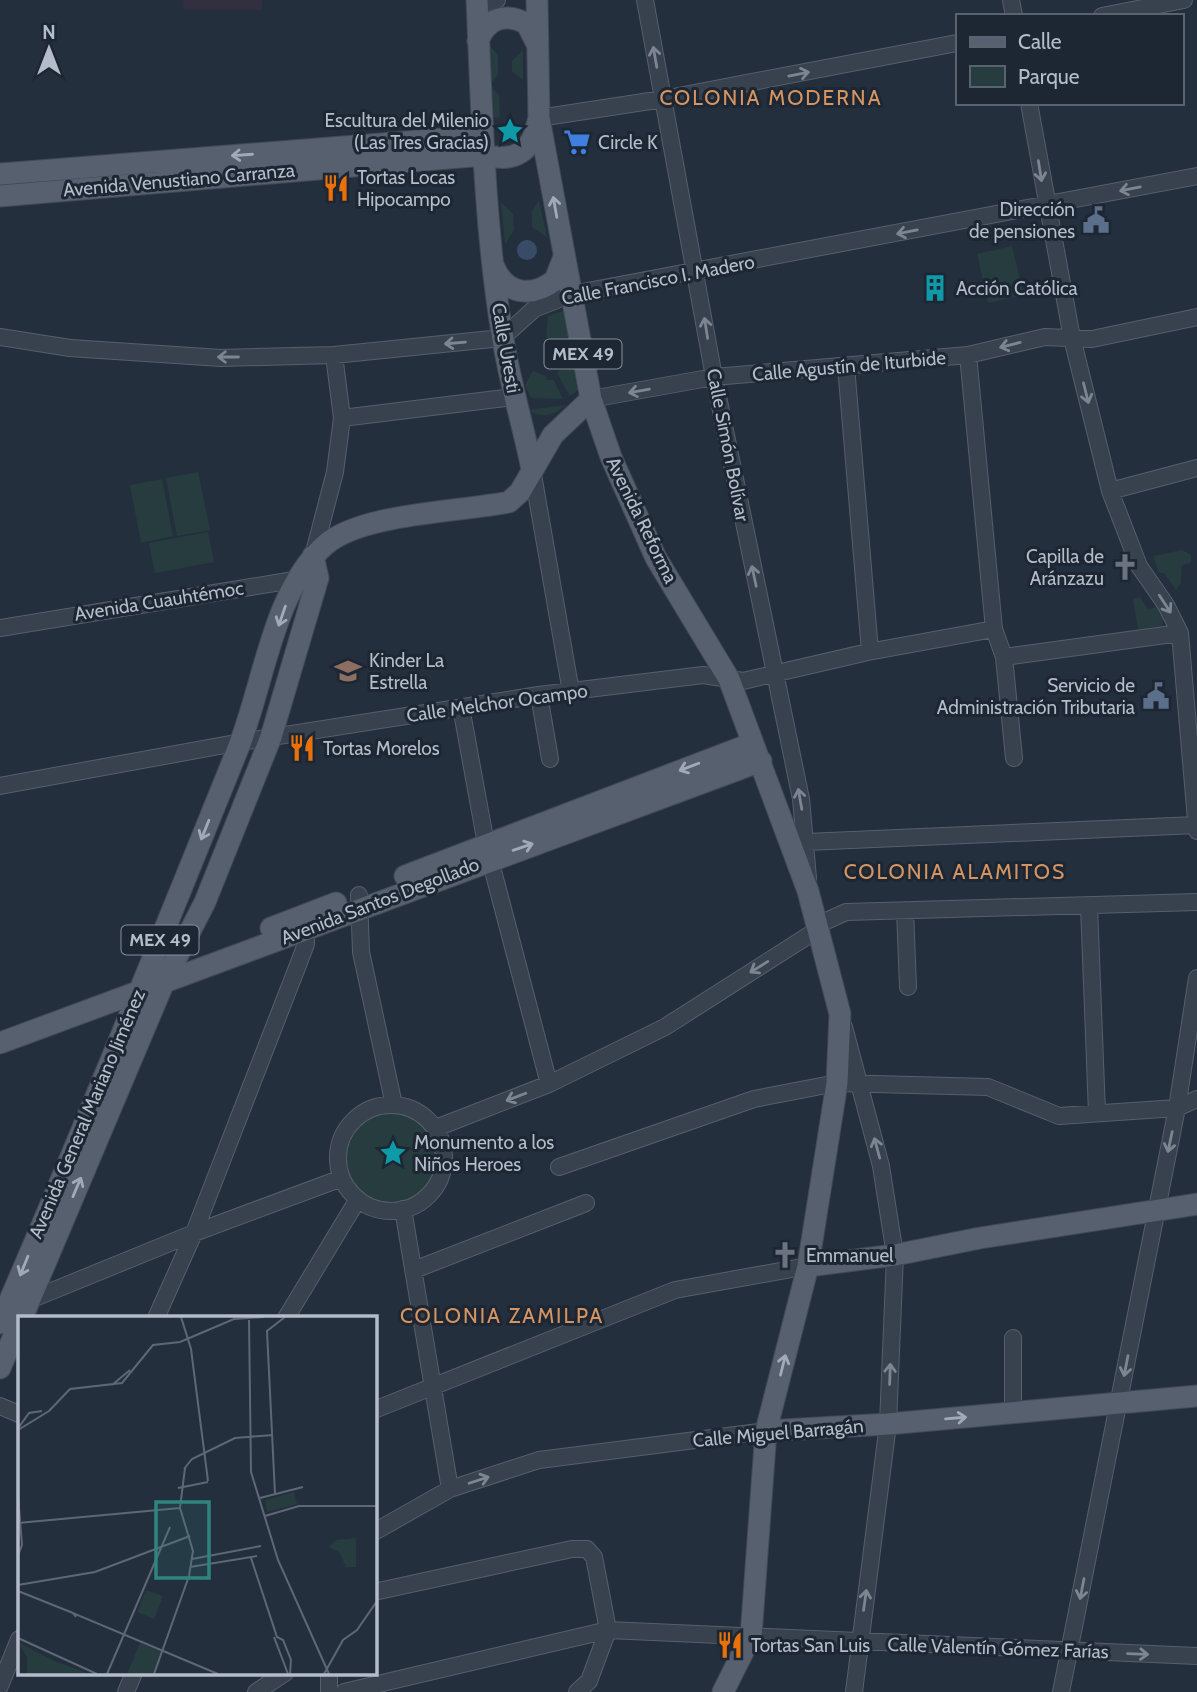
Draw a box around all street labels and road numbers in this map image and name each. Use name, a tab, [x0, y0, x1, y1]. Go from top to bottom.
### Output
street label: Avenida Venustiano Carranza	[62, 158, 296, 202]
street label: Calle Francisco I. Madero	[560, 250, 756, 310]
street label: Calle Uresti	[487, 301, 525, 395]
road number: MEX 49	[544, 340, 622, 368]
street label: Calle Agustín de Iturbide	[751, 346, 947, 386]
street label: Calle Simón Bolívar	[702, 367, 754, 523]
street label: Avenida Reforma	[601, 453, 683, 587]
street label: Avenida Cuauhtémoc	[73, 576, 246, 626]
street label: Calle Melchor Ocampo	[405, 679, 589, 727]
street label: Avenida Santos Degollado	[278, 853, 482, 949]
road number: MEX 49	[122, 925, 198, 954]
street label: Avenida General Mariano Jiménez	[24, 986, 150, 1242]
street label: Calle Miguel Barragán	[692, 1414, 864, 1452]
street label: Calle Valentín Gómez Farías	[887, 1633, 1109, 1663]

